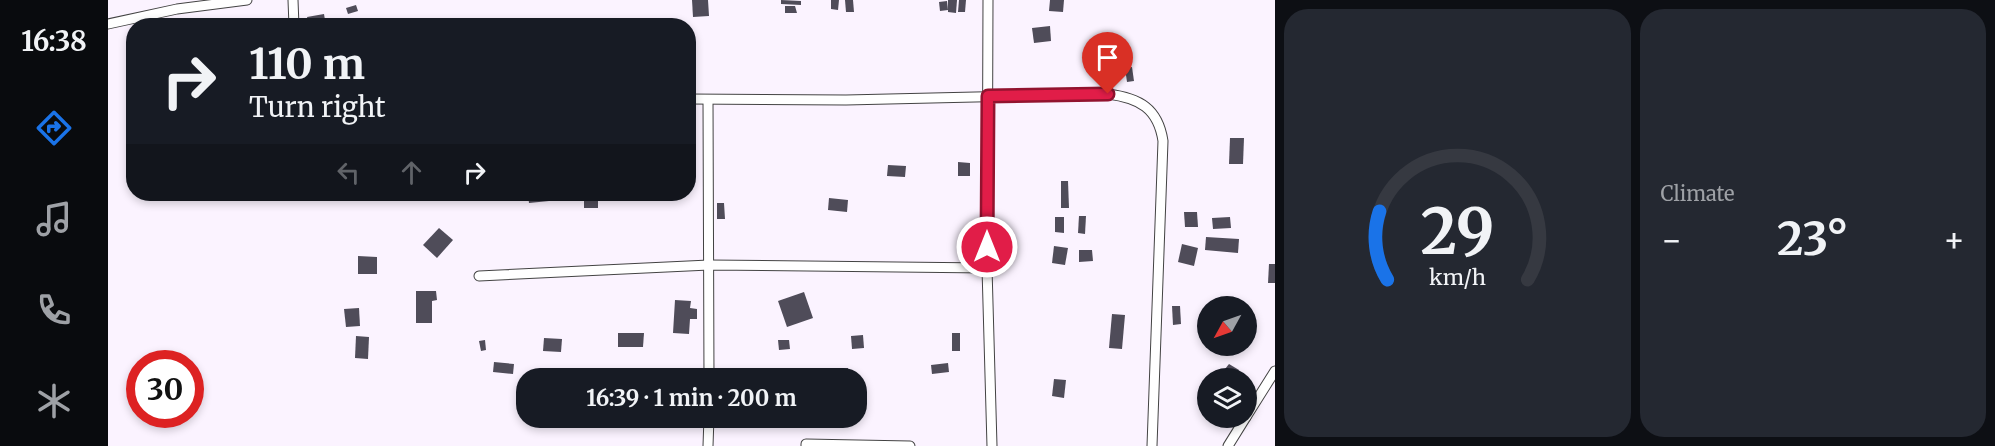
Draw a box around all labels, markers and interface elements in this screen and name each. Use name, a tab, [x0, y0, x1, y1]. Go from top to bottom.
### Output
text: 16:38	[21, 24, 87, 58]
pin	[1082, 32, 1133, 94]
text: 110 m	[249, 38, 365, 90]
icon: arrive	[1091, 41, 1124, 74]
icon: right	[150, 42, 228, 120]
text: Turn right	[249, 90, 386, 124]
icon: directions	[33, 107, 75, 149]
icon: left	[332, 156, 365, 189]
icon: ahead	[395, 156, 428, 189]
icon: right	[458, 156, 491, 189]
text: Climate	[1661, 181, 1735, 206]
text: 29	[1420, 193, 1494, 271]
icon: music	[33, 198, 75, 240]
text: 23°	[1777, 211, 1848, 267]
position arrow	[955, 215, 1019, 279]
text: −	[1661, 220, 1683, 261]
text: +	[1943, 220, 1965, 261]
text: km/h	[1429, 264, 1486, 291]
icon: phone	[33, 289, 75, 331]
north arrow	[1197, 296, 1257, 356]
map controls	[1197, 296, 1257, 428]
speed limit sign: 30	[126, 350, 204, 428]
button: layers	[1197, 368, 1257, 428]
icon: climate	[33, 380, 75, 422]
text: 16:39 · 1 min · 200 m	[586, 384, 797, 412]

